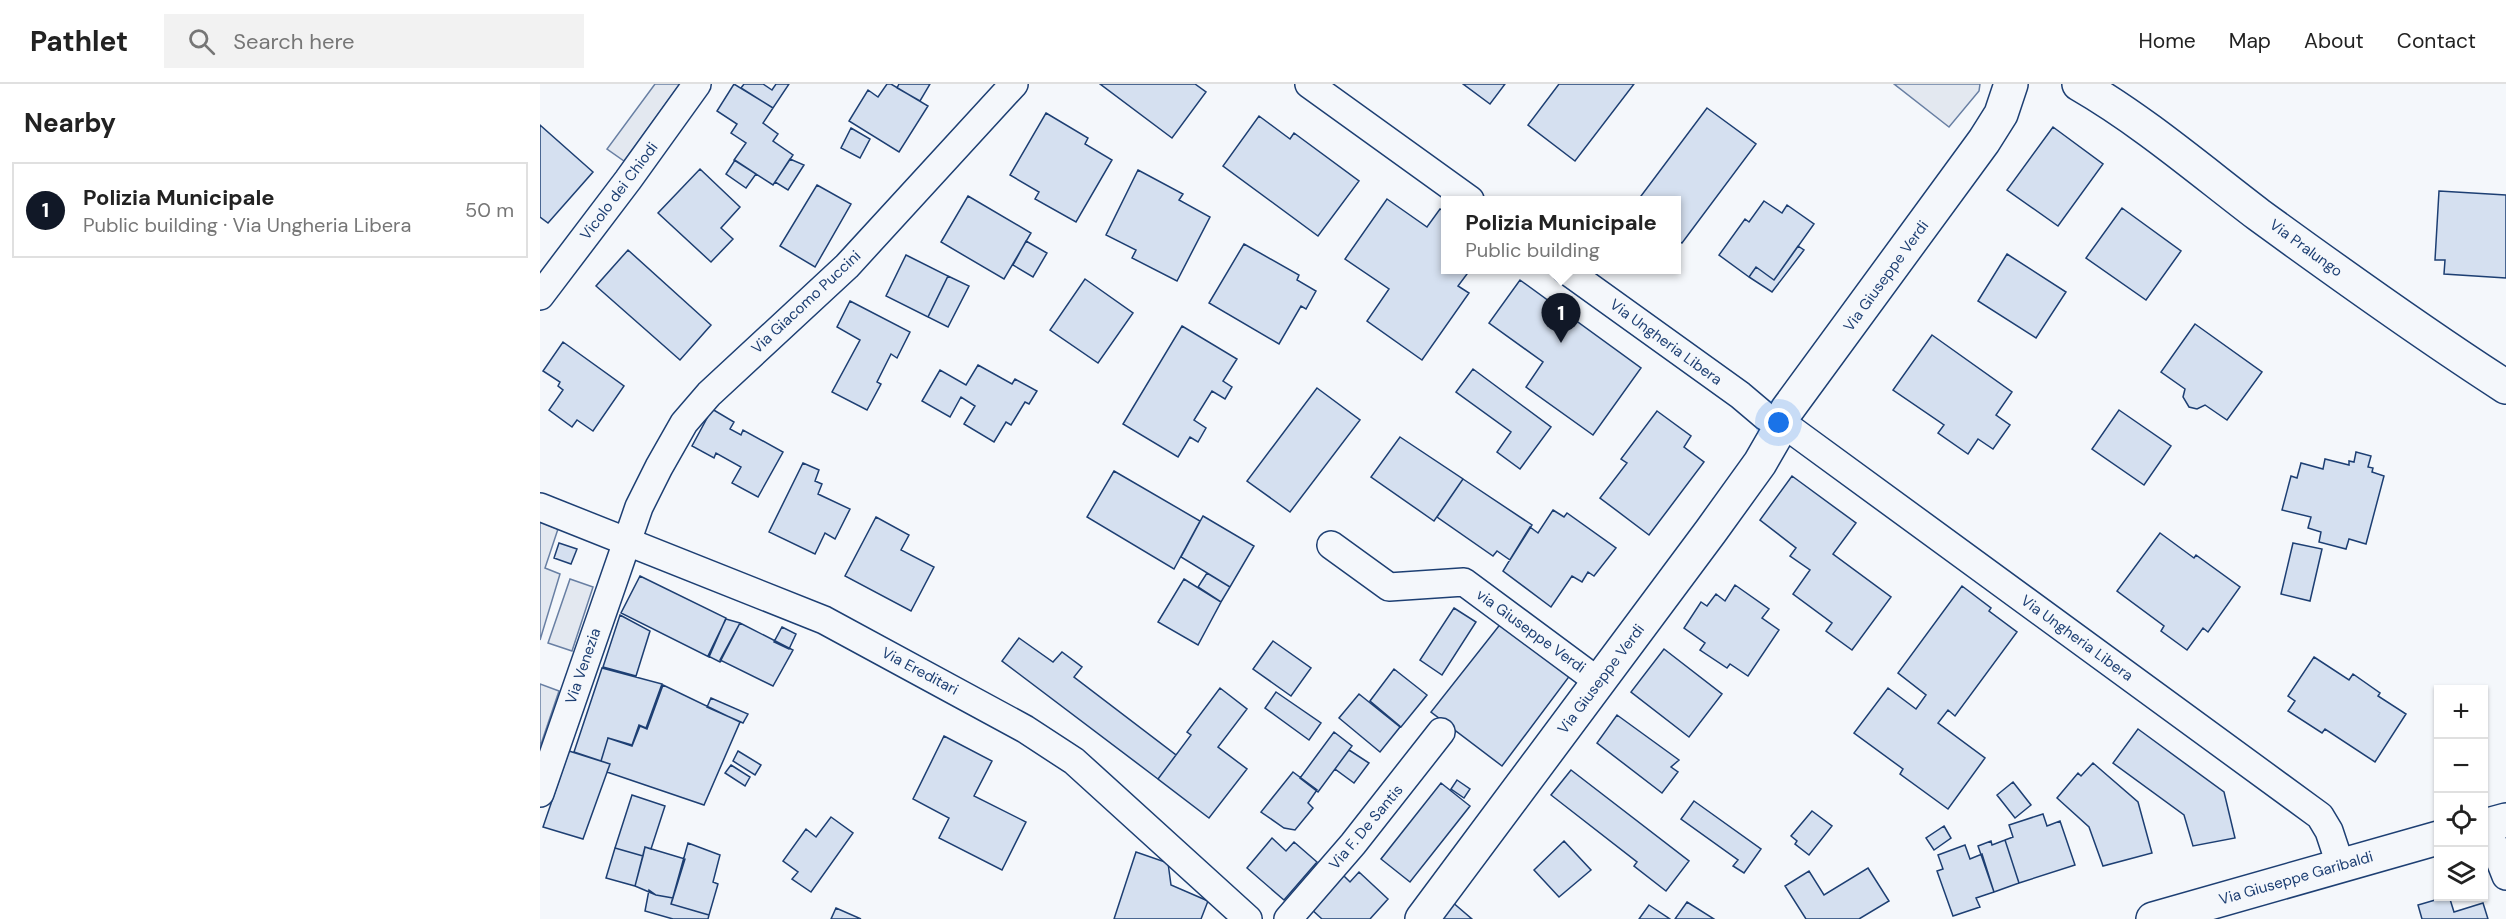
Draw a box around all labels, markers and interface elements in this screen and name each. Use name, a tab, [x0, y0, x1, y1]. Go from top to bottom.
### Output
search box	[164, 14, 584, 68]
text: Pathlet	[30, 23, 128, 60]
icon: search	[185, 25, 218, 58]
text: Search here	[233, 27, 355, 56]
text: Home	[2138, 27, 2196, 55]
text: Map	[2229, 27, 2271, 55]
text: About	[2304, 27, 2364, 55]
text: Contact	[2397, 27, 2476, 55]
text: Nearby	[24, 106, 116, 140]
street label: Vicolo dei Chiodi	[576, 138, 662, 244]
text: Polizia Municipale	[83, 183, 275, 212]
popup	[1441, 196, 1681, 274]
text: 1	[42, 197, 49, 223]
text: 50 m	[465, 197, 514, 223]
text: Polizia Municipale	[1465, 208, 1657, 237]
text: Public building · Via Ungheria Libera	[83, 212, 411, 238]
street label: Via Pralungo	[2265, 215, 2347, 281]
street label: Via Giuseppe Verdi	[1839, 217, 1933, 335]
text: Public building	[1465, 237, 1600, 263]
street label: Via Giacomo Puccini	[747, 246, 865, 358]
pin: 1	[1542, 294, 1580, 343]
street label: Via Ungheria Libera	[1606, 294, 1726, 390]
your location	[1764, 408, 1793, 437]
street label: via Giuseppe Verdi	[1472, 585, 1590, 677]
street label: Via Ungheria Libera	[2017, 590, 2137, 686]
street label: Via Giuseppe Verdi	[1553, 620, 1649, 738]
street label: Via Venezia	[561, 625, 605, 707]
street label: Via Ereditari	[878, 642, 962, 700]
map controls	[2434, 685, 2488, 901]
button: +	[2434, 685, 2488, 739]
button: −	[2434, 739, 2488, 793]
street label: Via F. De Santis	[1325, 780, 1407, 874]
button: locate	[2434, 793, 2488, 847]
street label: Via Giuseppe Garibaldi	[2217, 846, 2375, 910]
button: layers	[2434, 847, 2488, 901]

